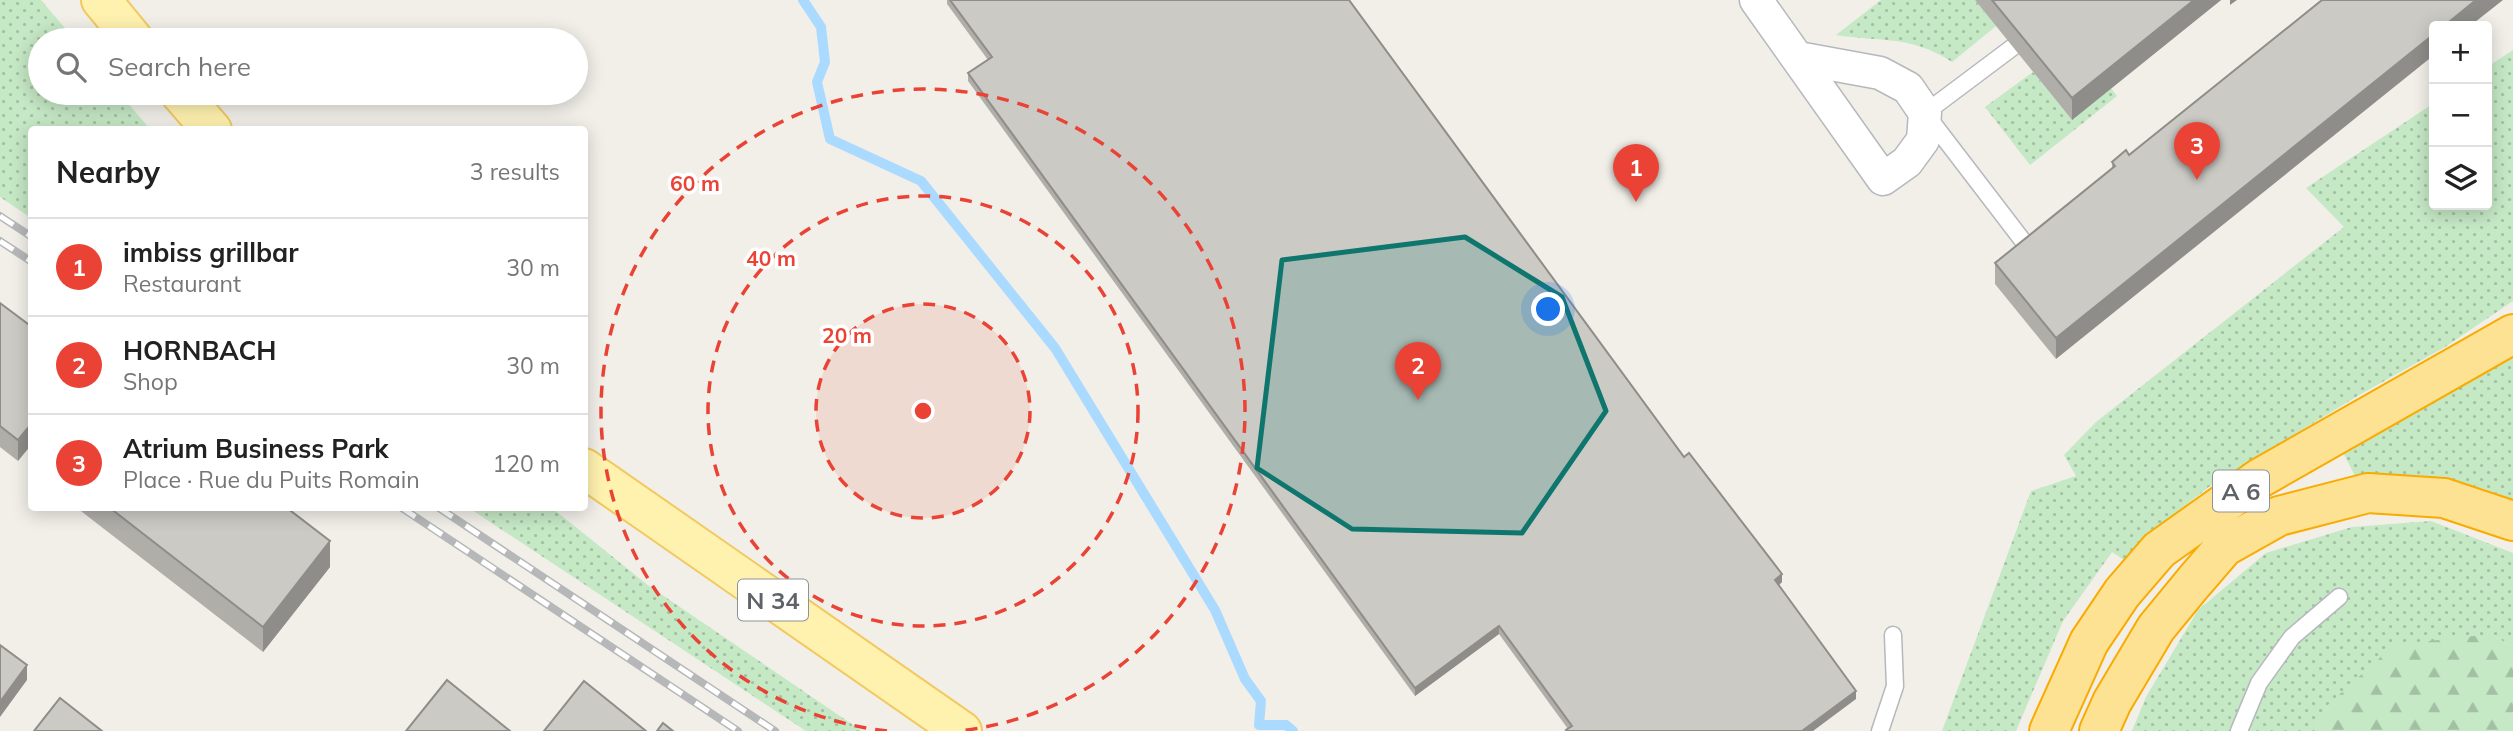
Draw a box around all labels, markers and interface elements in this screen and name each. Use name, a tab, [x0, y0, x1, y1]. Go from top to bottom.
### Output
map controls	[2429, 21, 2492, 210]
button: +	[2429, 21, 2492, 84]
search box	[28, 28, 588, 105]
icon: search	[52, 48, 90, 86]
text: Search here	[108, 50, 251, 83]
button: −	[2429, 84, 2492, 147]
pin: 3	[2174, 122, 2220, 180]
pin: 1	[1613, 144, 1659, 202]
button: layers	[2429, 147, 2492, 210]
text: Nearby	[56, 153, 160, 191]
text: 3 results	[470, 157, 560, 186]
text: 60 m	[670, 170, 720, 196]
text: imbiss grillbar	[123, 236, 298, 269]
text: 40 m	[746, 245, 796, 271]
text: 1	[72, 253, 86, 282]
text: 30 m	[506, 253, 560, 282]
text: Restaurant	[123, 269, 241, 298]
your location	[1531, 292, 1565, 326]
text: 20 m	[822, 322, 872, 348]
text: HORNBACH	[123, 334, 276, 367]
pin: 2	[1395, 342, 1441, 400]
text: 2	[72, 351, 86, 380]
text: 30 m	[506, 351, 560, 380]
text: Shop	[123, 367, 178, 396]
centre of rings	[911, 399, 935, 423]
text: Atrium Business Park	[123, 432, 389, 465]
text: 3	[72, 449, 86, 478]
text: 120 m	[492, 449, 560, 478]
text: Place · Rue du Puits Romain	[123, 465, 420, 494]
road number: A 6	[2213, 470, 2269, 512]
road number: N 34	[738, 580, 808, 620]

